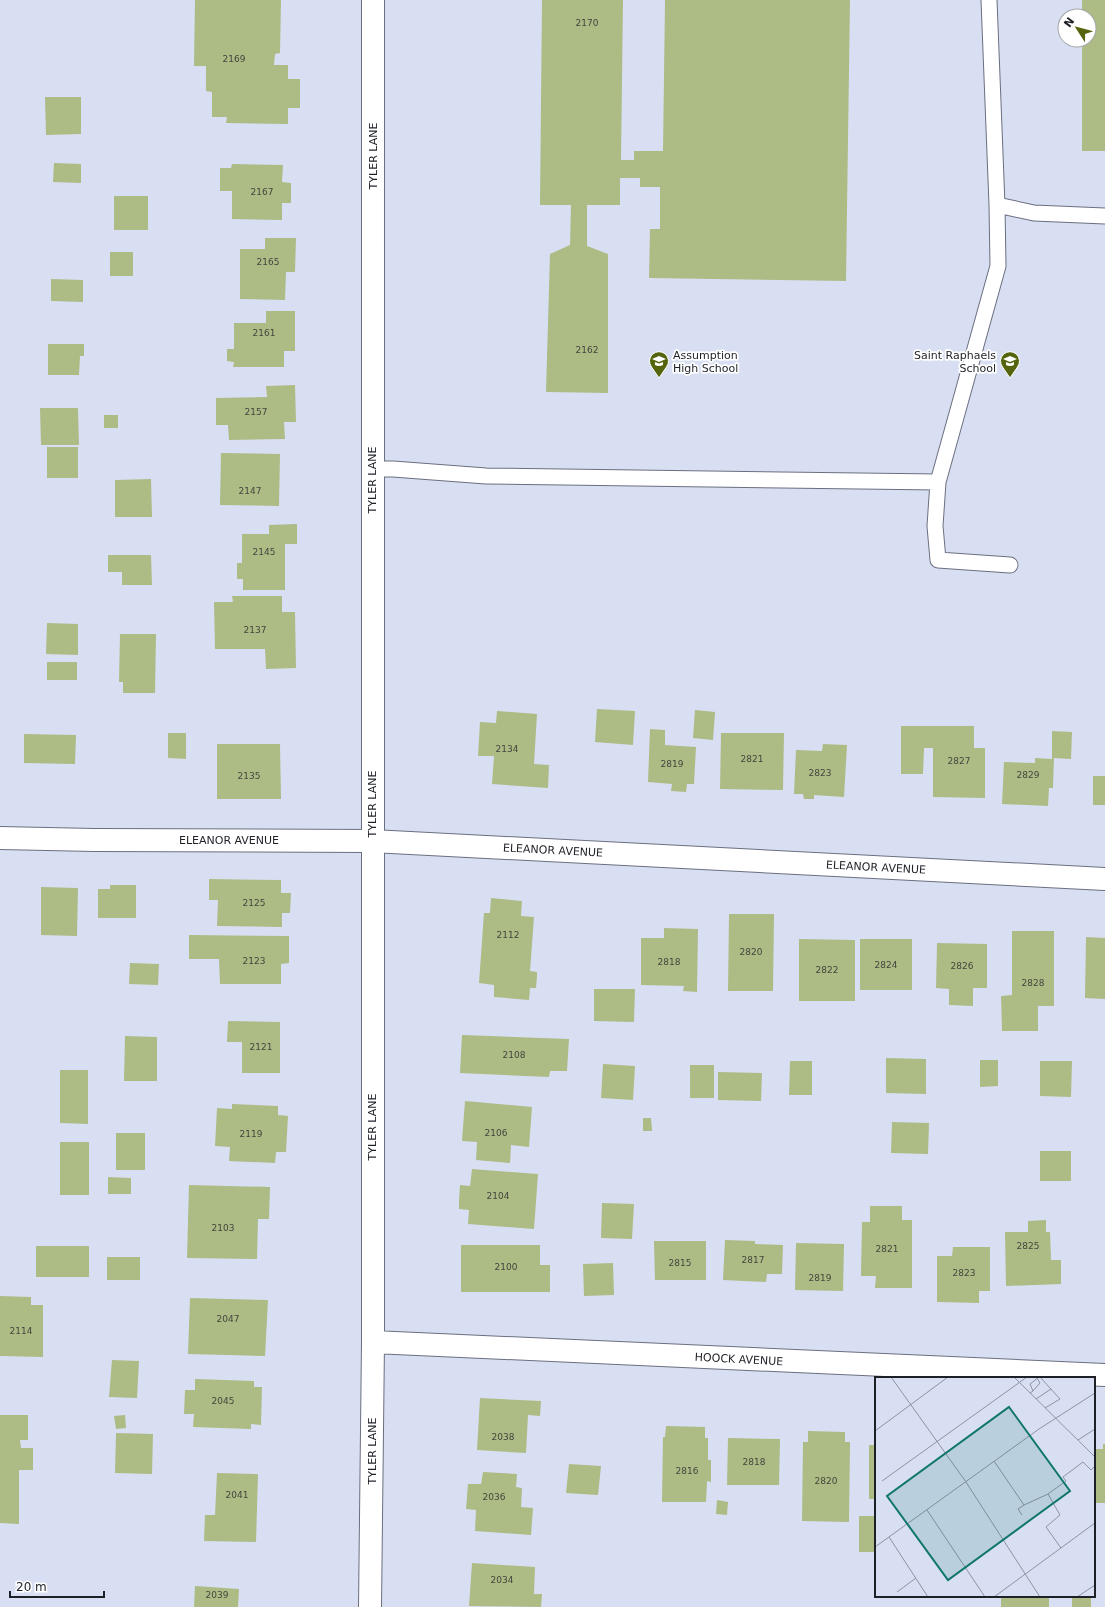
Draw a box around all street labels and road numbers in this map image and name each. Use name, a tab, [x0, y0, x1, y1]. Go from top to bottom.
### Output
street label: TYLER LANE	[367, 123, 380, 190]
street label: TYLER LANE	[366, 447, 379, 514]
street label: TYLER LANE	[366, 771, 379, 838]
street label: ELEANOR AVENUE	[179, 834, 279, 847]
street label: ELEANOR AVENUE	[503, 841, 603, 860]
street label: ELEANOR AVENUE	[826, 858, 926, 877]
street label: TYLER LANE	[366, 1094, 379, 1161]
street label: HOOCK AVENUE	[694, 1351, 784, 1368]
street label: TYLER LANE	[366, 1418, 379, 1485]

